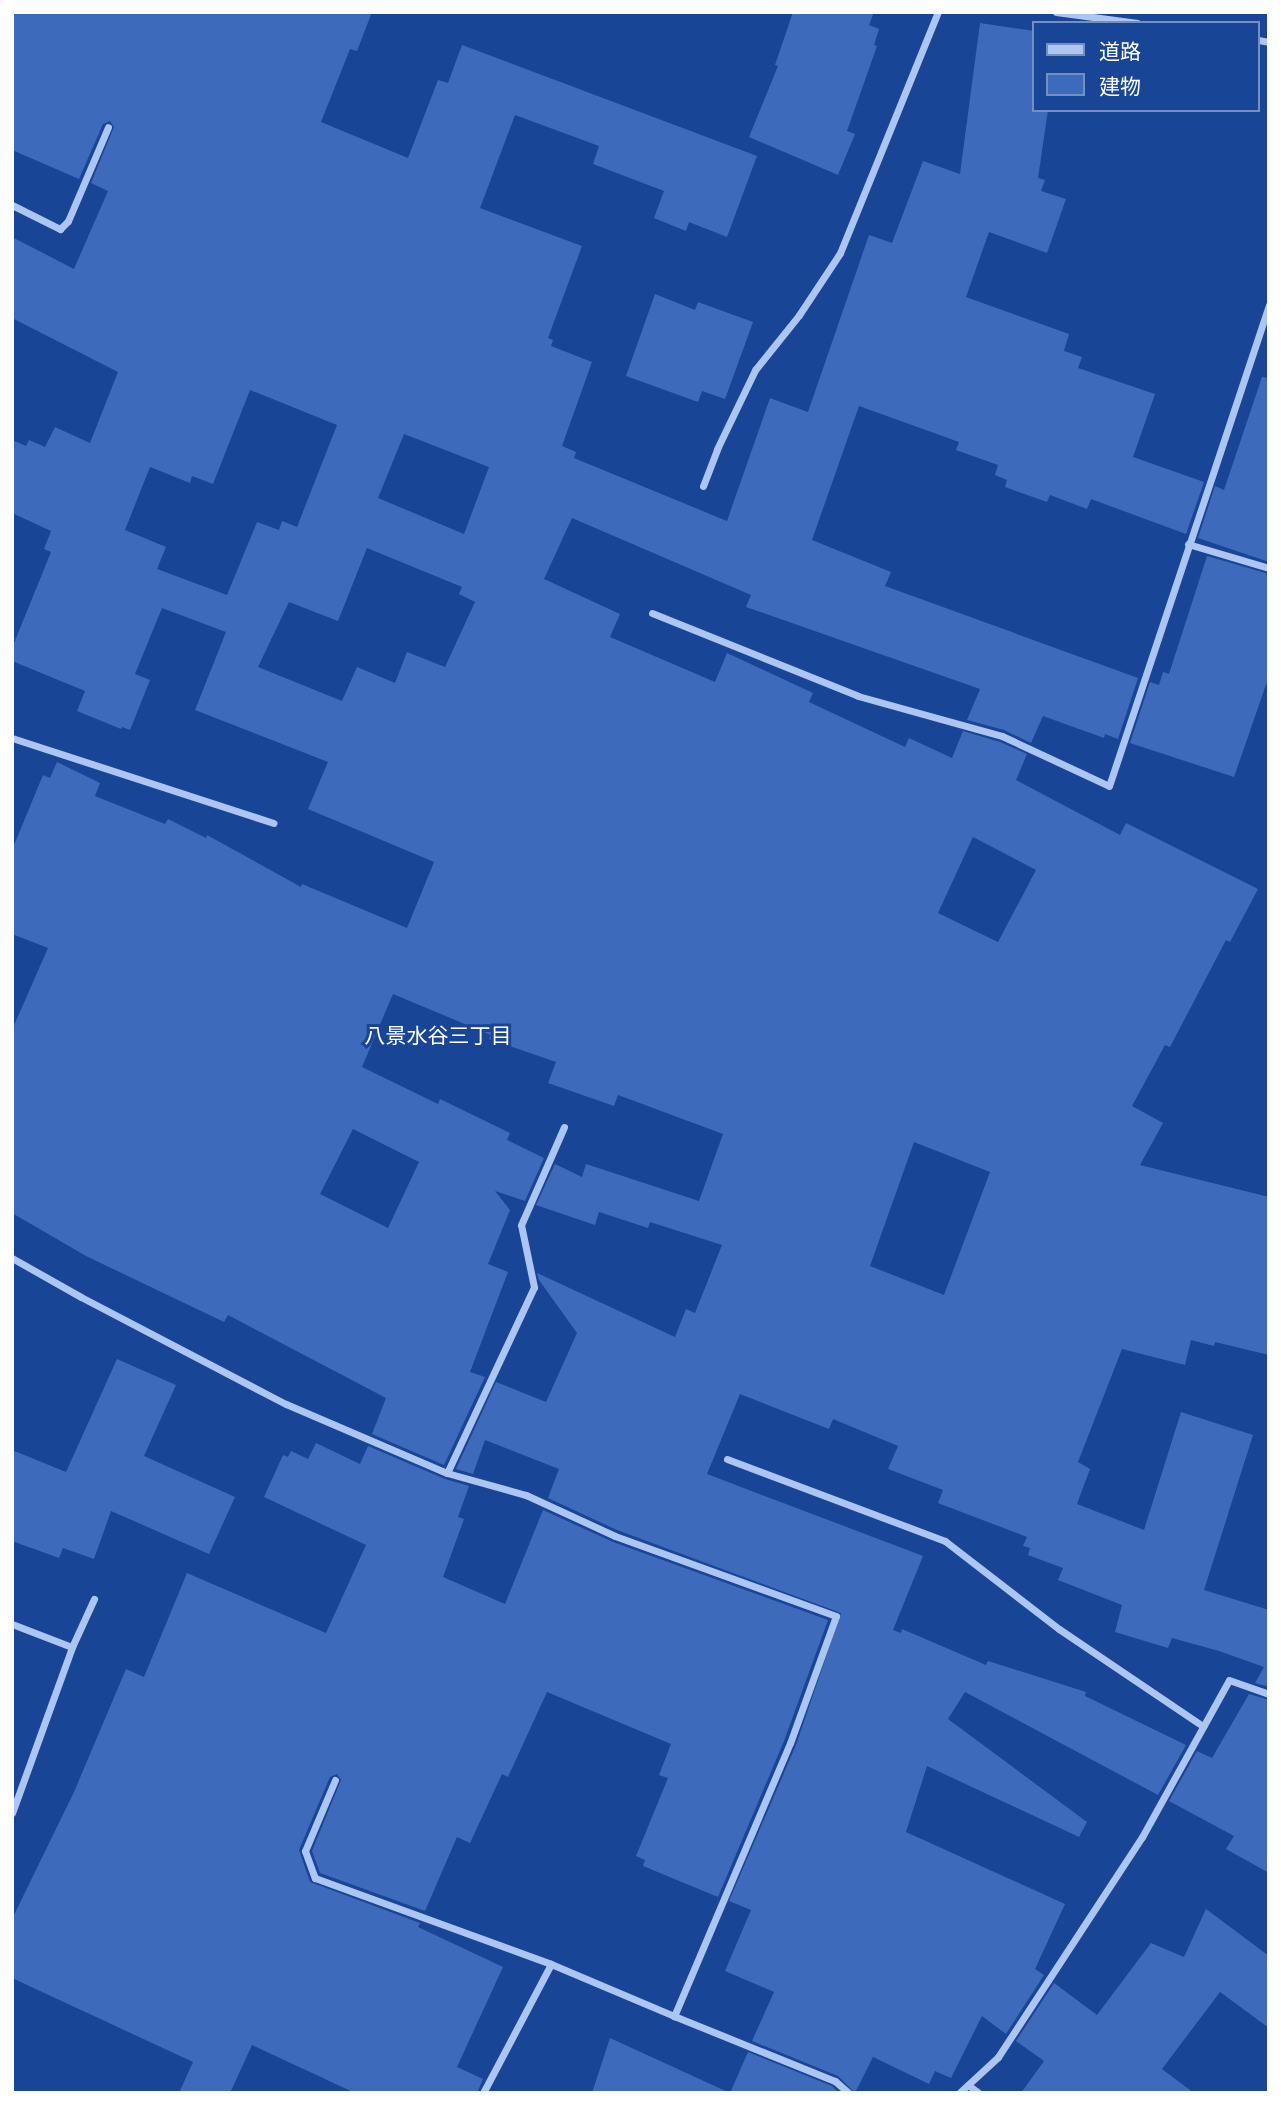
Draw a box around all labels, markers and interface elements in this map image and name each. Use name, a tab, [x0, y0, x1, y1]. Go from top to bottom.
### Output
legend	[1032, 21, 1260, 112]
text: 道路	[1099, 39, 1141, 65]
text: 建物	[1099, 74, 1141, 100]
district label: 八景水谷三丁目	[365, 1023, 511, 1049]

